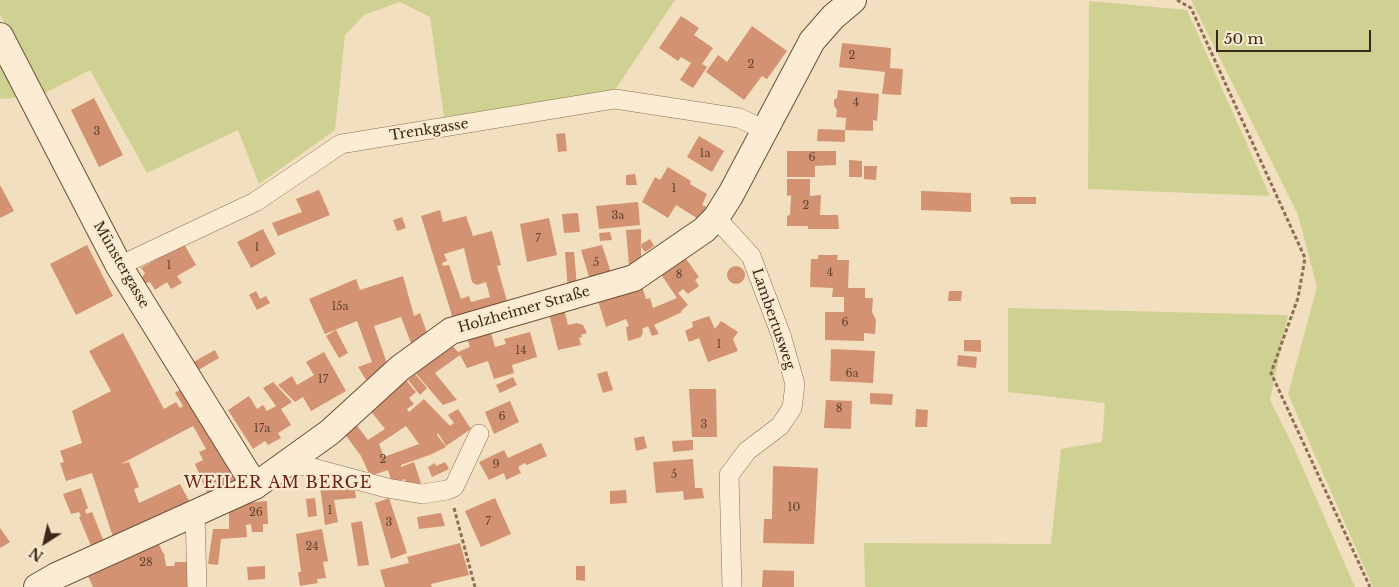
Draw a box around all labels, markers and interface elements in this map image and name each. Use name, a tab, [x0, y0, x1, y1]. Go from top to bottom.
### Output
scale bar	[1219, 20, 1374, 52]
text: 50 m	[1224, 29, 1264, 48]
house number: 2	[849, 49, 855, 63]
house number: 2	[748, 58, 754, 72]
house number: 4	[853, 96, 859, 110]
street label: Trenkgasse	[388, 115, 470, 145]
house number: 3	[94, 125, 100, 139]
house number: 1a	[700, 147, 710, 161]
house number: 6	[808, 151, 816, 165]
house number: 1	[672, 182, 676, 196]
house number: 2	[803, 199, 809, 213]
house number: 3a	[612, 209, 624, 223]
street label: Münstergasse	[89, 219, 153, 311]
house number: 7	[535, 232, 541, 246]
house number: 1	[255, 241, 259, 255]
house number: 5	[593, 256, 599, 270]
house number: 1	[167, 259, 171, 273]
street label: Lambertusweg	[748, 266, 798, 372]
house number: 4	[827, 266, 833, 280]
house number: 8	[676, 268, 682, 282]
street label: Holzheimer Straße	[456, 283, 592, 337]
house number: 15a	[331, 300, 349, 314]
house number: 6	[841, 316, 849, 330]
house number: 1	[717, 338, 721, 352]
house number: 14	[515, 344, 527, 358]
house number: 6a	[845, 367, 859, 381]
house number: 17	[318, 373, 328, 387]
house number: 8	[836, 402, 842, 416]
house number: 6	[498, 410, 506, 424]
house number: 3	[701, 418, 707, 432]
house number: 17a	[254, 422, 270, 436]
house number: 2	[380, 453, 386, 467]
house number: 9	[492, 458, 500, 472]
house number: 5	[671, 468, 677, 482]
district label: WEILER AM BERGE	[182, 473, 374, 493]
house number: 10	[788, 501, 800, 515]
house number: 1	[328, 504, 332, 518]
house number: 26	[249, 506, 263, 520]
house number: 7	[485, 515, 491, 529]
house number: 3	[386, 516, 392, 530]
north arrow	[20, 517, 70, 567]
house number: 24	[305, 540, 319, 554]
text: N	[26, 543, 47, 565]
house number: 28	[139, 556, 153, 570]

